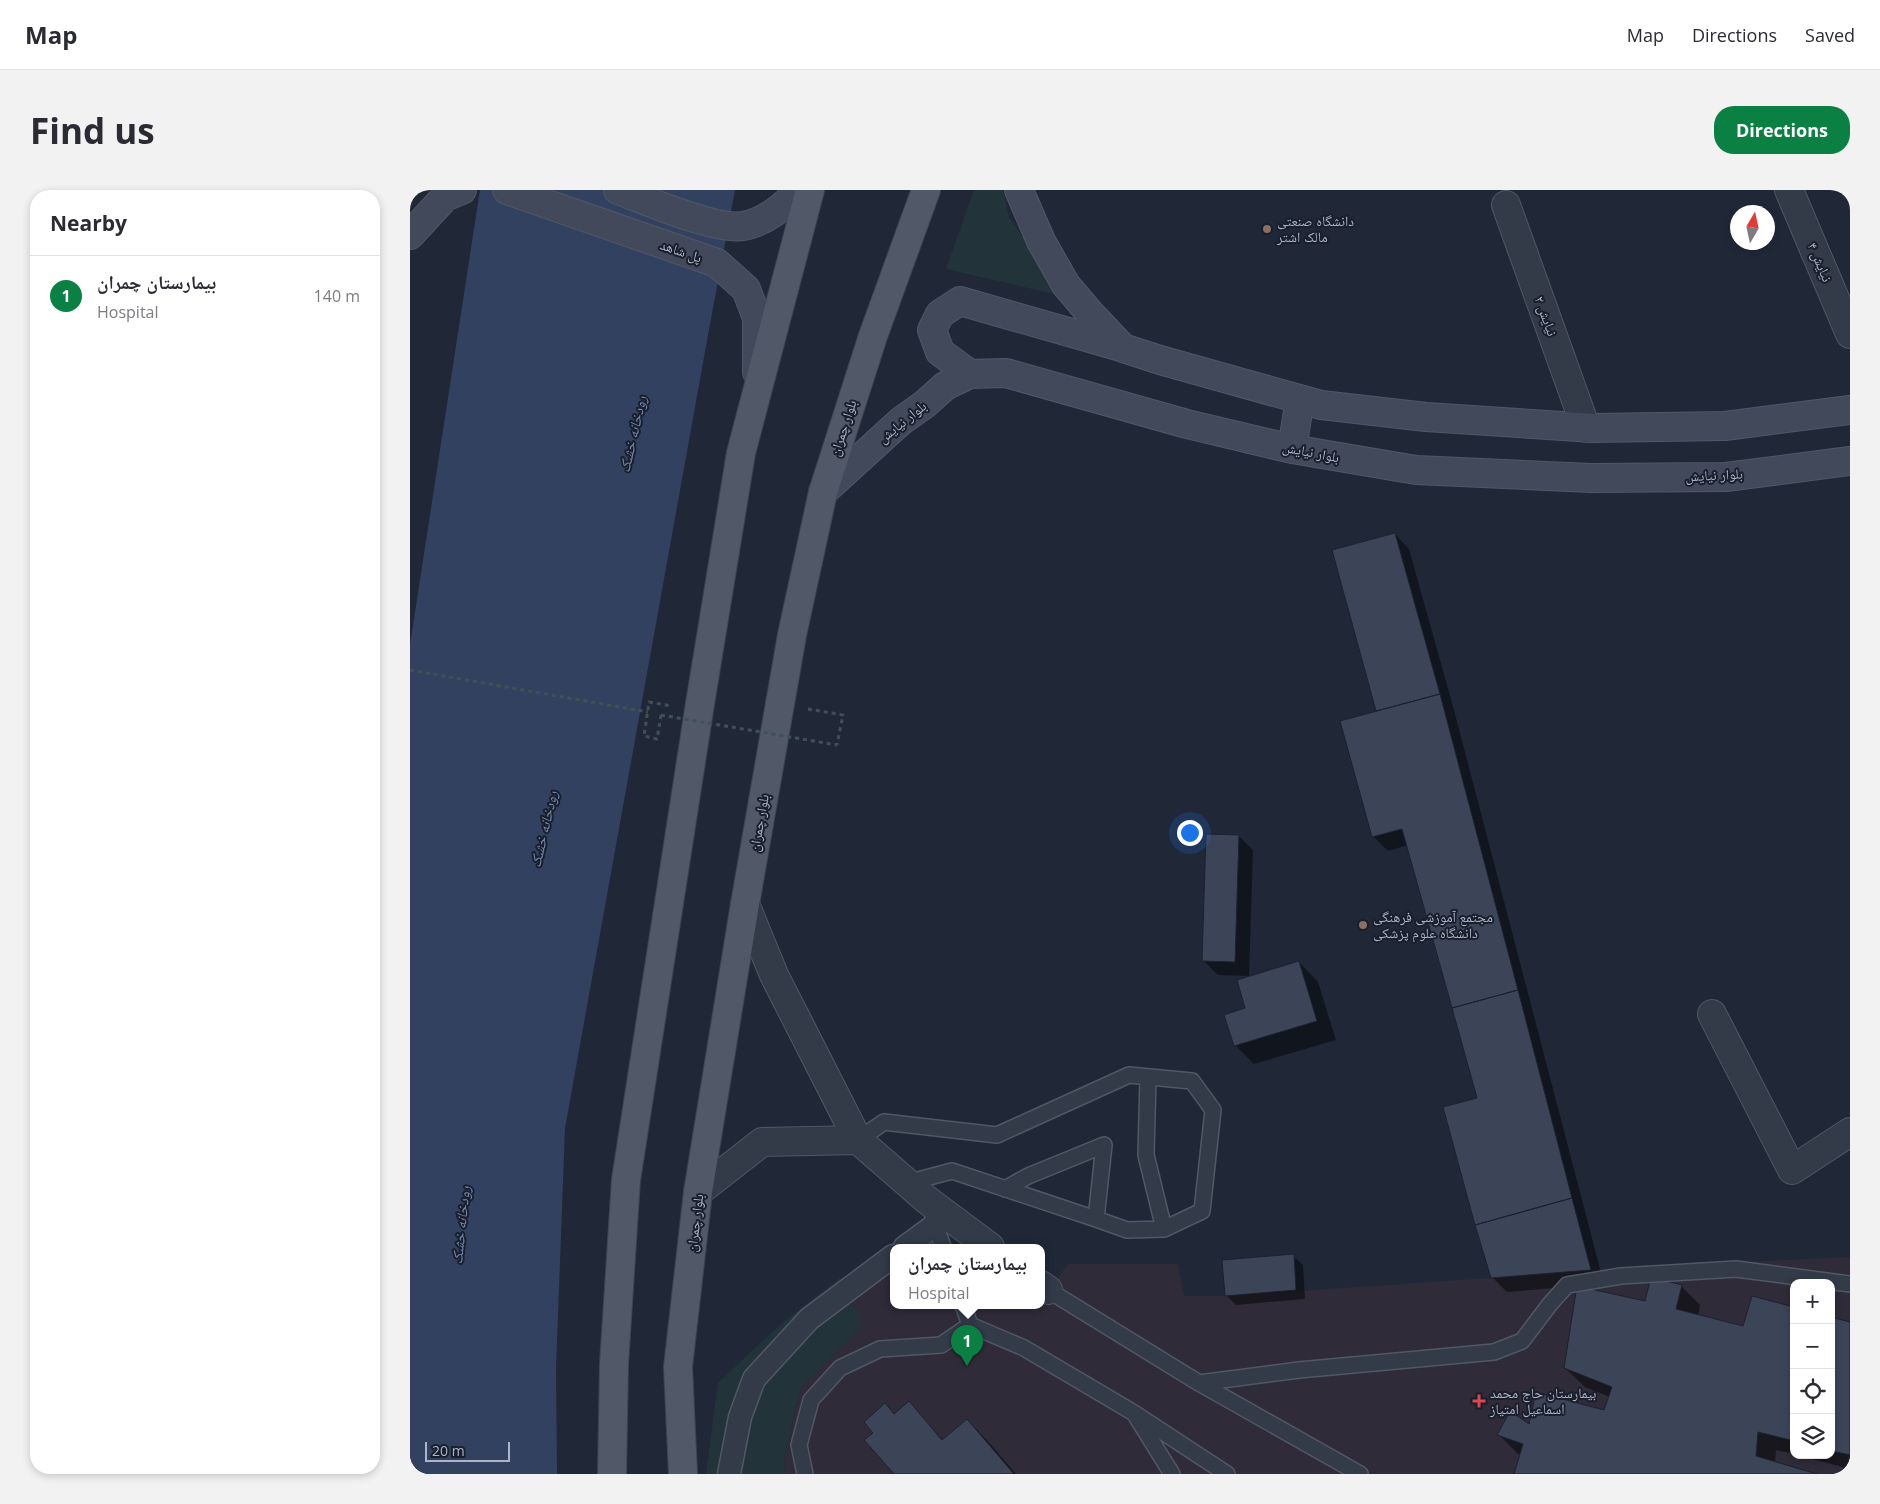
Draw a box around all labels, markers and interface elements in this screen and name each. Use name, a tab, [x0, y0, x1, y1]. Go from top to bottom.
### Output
text: Map	[25, 18, 77, 51]
text: Map	[1627, 23, 1664, 47]
text: Directions	[1692, 23, 1777, 47]
text: Saved	[1805, 23, 1855, 47]
button: Directions	[1714, 106, 1850, 154]
text: Find us	[30, 107, 155, 154]
north arrow	[1730, 205, 1775, 250]
text: Nearby	[50, 209, 127, 237]
place label: دانشگاه صنعتی مالک اشتر	[1276, 211, 1354, 246]
marker: دانشگاه صنعتی مالک اشتر	[1261, 223, 1273, 235]
street label: پل شاهد	[658, 235, 705, 267]
street label: نیایش ۴	[1804, 239, 1837, 285]
text: بیمارستان چمران	[97, 269, 216, 295]
text: 1	[61, 285, 71, 307]
text: 140 m	[314, 285, 360, 307]
street label: نیایش ۲	[1530, 293, 1563, 339]
text: Hospital	[97, 301, 159, 323]
water label: رودخانه خشک	[613, 393, 651, 474]
street label: بلوار نیایش	[873, 396, 930, 447]
street label: بلوار چمران	[825, 397, 861, 458]
street label: بلوار نیایش	[1281, 437, 1341, 466]
street label: بلوار نیایش	[1685, 463, 1743, 485]
water label: رودخانه خشک	[524, 788, 562, 869]
street label: بلوار چمران	[744, 793, 773, 853]
your location	[1177, 820, 1203, 846]
place label: مجتمع آموزشی فرهنگی دانشگاه علوم پزشکی	[1373, 907, 1493, 943]
marker: مجتمع آموزشی فرهنگی دانشگاه علوم پزشکی	[1357, 919, 1369, 931]
water label: رودخانه خشک	[446, 1185, 474, 1265]
street label: بلوار چمران	[682, 1193, 707, 1253]
popup	[890, 1244, 1045, 1309]
text: بیمارستان چمران	[908, 1250, 1027, 1276]
map controls	[1790, 1279, 1835, 1459]
button: +	[1790, 1279, 1835, 1324]
text: Hospital	[908, 1282, 969, 1304]
button: −	[1790, 1324, 1835, 1369]
pin: 1	[951, 1325, 983, 1366]
button: locate	[1790, 1369, 1835, 1414]
place label: بیمارستان حاج محمد اسماعیل امتیاز	[1489, 1383, 1597, 1418]
marker: بیمارستان حاج محمد اسماعیل امتیاز	[1472, 1394, 1486, 1408]
button: layers	[1790, 1414, 1835, 1459]
scale bar	[425, 1439, 510, 1462]
text: 20 m	[432, 1441, 465, 1460]

